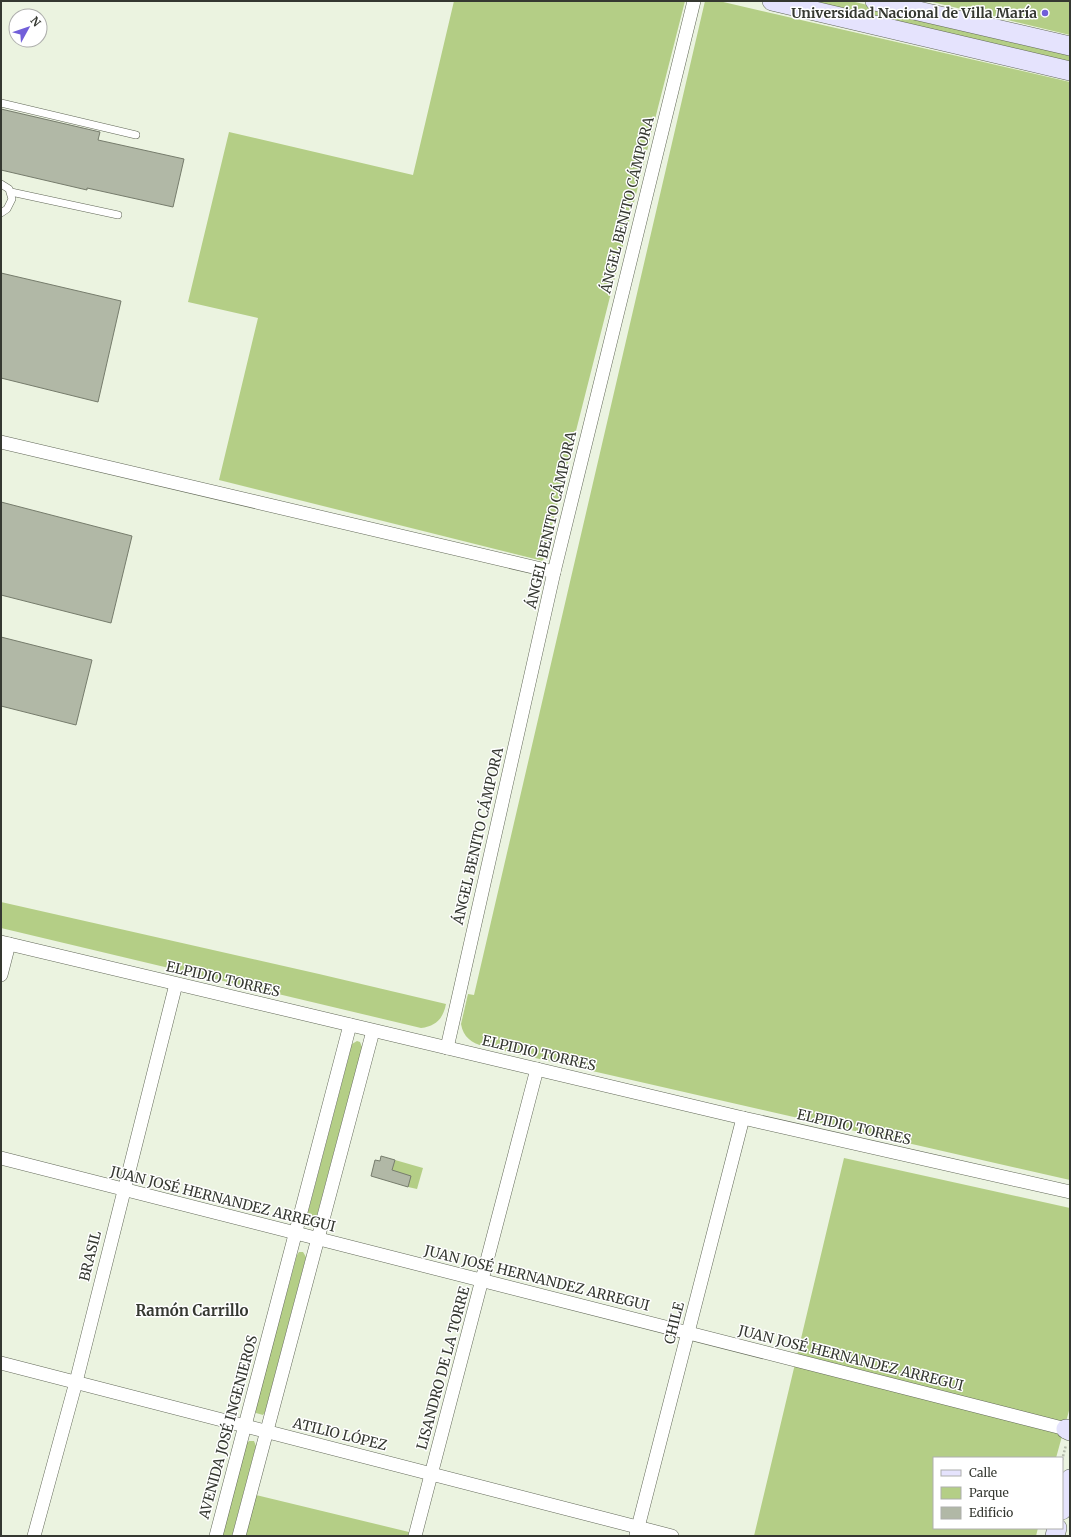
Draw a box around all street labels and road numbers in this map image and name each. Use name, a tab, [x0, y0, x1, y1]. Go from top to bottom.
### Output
street label: ÁNGEL BENITO CÁMPORA	[596, 115, 658, 296]
street label: ÁNGEL BENITO CÁMPORA	[522, 429, 580, 611]
street label: ÁNGEL BENITO CÁMPORA	[449, 745, 507, 927]
street label: ELPIDIO TORRES	[164, 957, 282, 1001]
street label: ELPIDIO TORRES	[480, 1031, 598, 1075]
street label: ELPIDIO TORRES	[795, 1105, 913, 1149]
street label: JUAN JOSÉ HERNANDEZ ARREGUI	[108, 1162, 337, 1236]
street label: BRASIL	[75, 1229, 105, 1283]
street label: JUAN JOSÉ HERNANDEZ ARREGUI	[422, 1241, 651, 1315]
street label: LISANDRO DE LA TORRE	[413, 1284, 474, 1452]
street label: CHILE	[660, 1300, 688, 1346]
street label: JUAN JOSÉ HERNANDEZ ARREGUI	[736, 1321, 965, 1395]
street label: AVENIDA JOSÉ INGENIEROS	[195, 1333, 261, 1522]
street label: ATILIO LÓPEZ	[290, 1413, 389, 1454]

